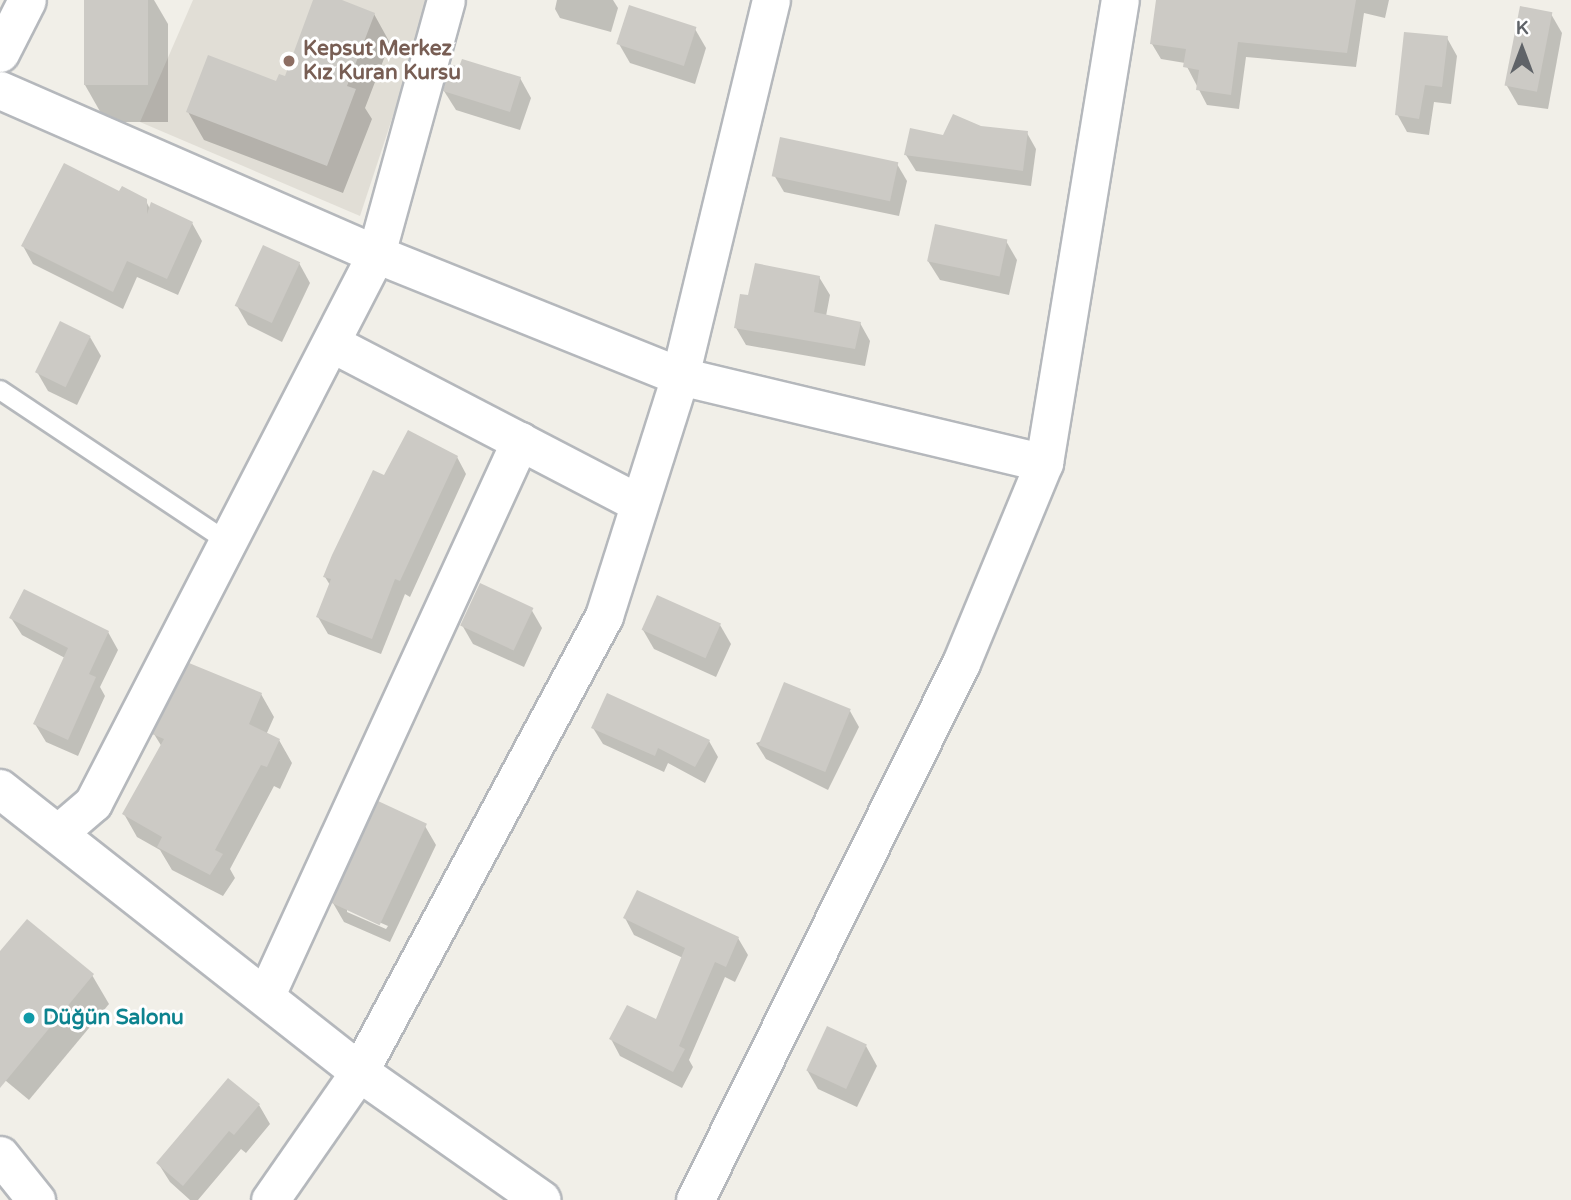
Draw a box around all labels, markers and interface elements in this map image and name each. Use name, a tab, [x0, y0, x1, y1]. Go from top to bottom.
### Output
north arrow	[1487, 14, 1557, 84]
text: K	[1516, 17, 1528, 39]
place label: Kepsut Merkez Kız Kuran Kursu	[303, 36, 461, 86]
marker: Kepsut Merkez Kız Kuran Kursu	[281, 53, 297, 69]
place label: Düğün Salonu	[43, 1005, 184, 1031]
marker: Düğün Salonu	[21, 1010, 37, 1026]

